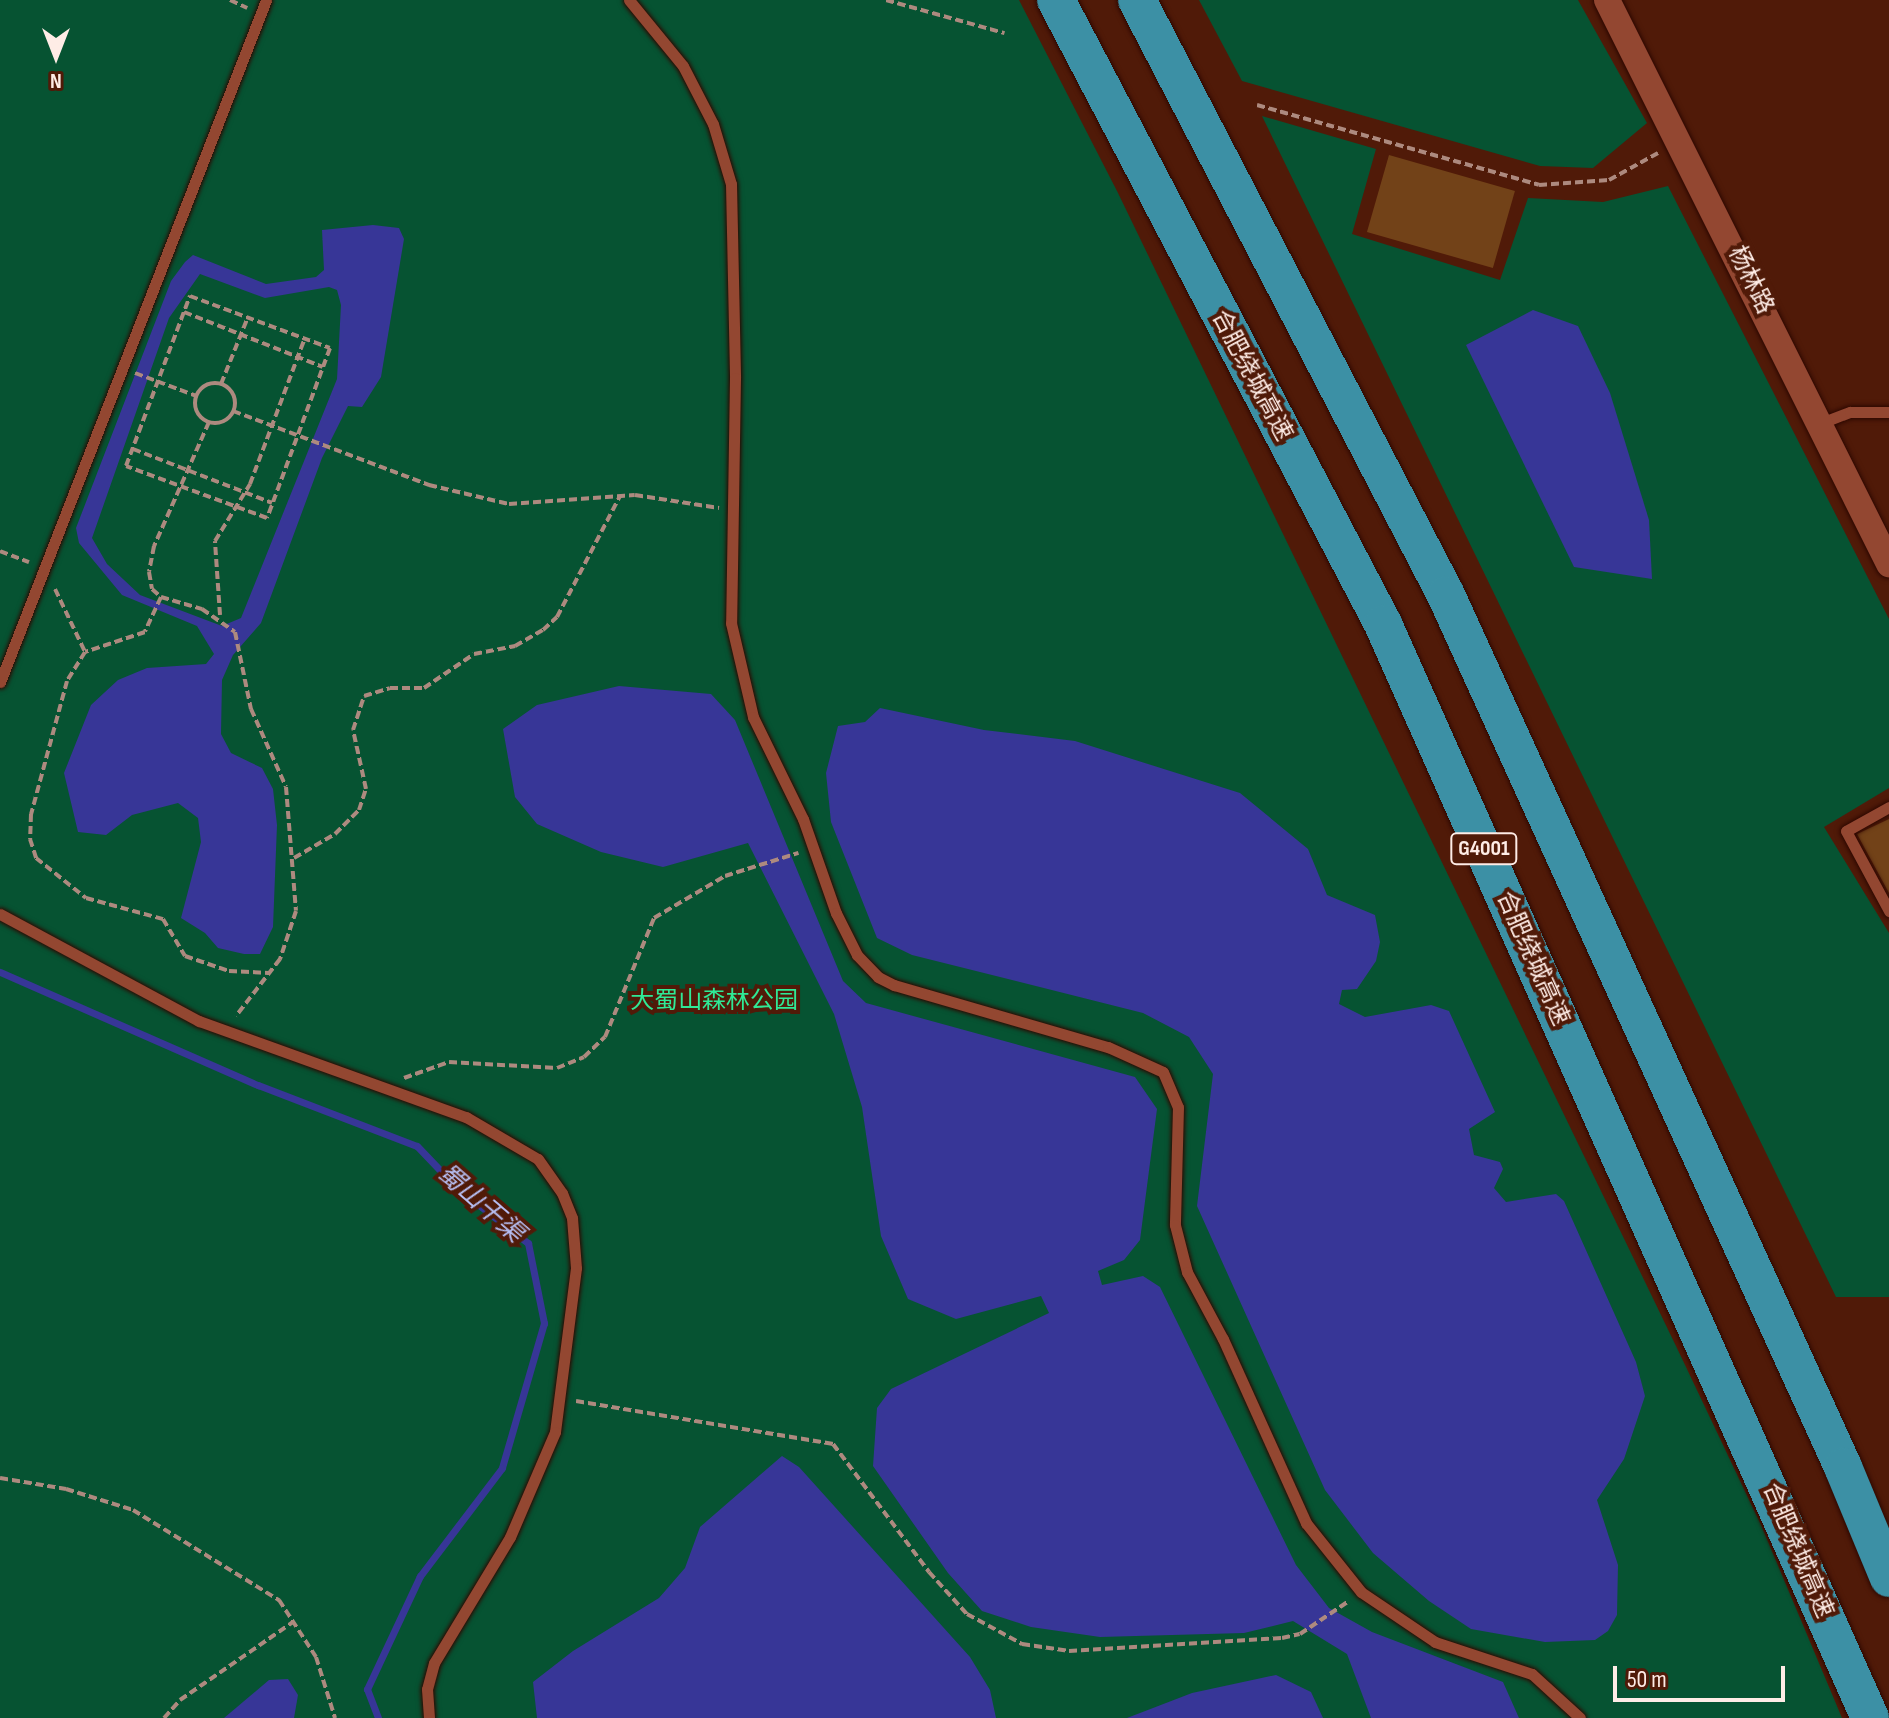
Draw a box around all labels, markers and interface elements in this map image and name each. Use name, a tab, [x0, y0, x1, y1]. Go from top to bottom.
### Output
north arrow	[16, 16, 96, 96]
text: N	[50, 67, 62, 94]
street label: 杨林路	[1722, 241, 1780, 319]
street label: 合肥绕城高速	[1205, 305, 1299, 445]
road number: G4001	[1450, 831, 1518, 867]
street label: 合肥绕城高速	[1491, 886, 1575, 1030]
park label: 大蜀山森林公园	[630, 987, 798, 1015]
water label: 蜀山干渠	[431, 1158, 529, 1250]
street label: 合肥绕城高速	[1757, 1478, 1839, 1622]
scale bar	[1617, 1650, 1789, 1700]
text: 50 m	[1627, 1665, 1667, 1694]

